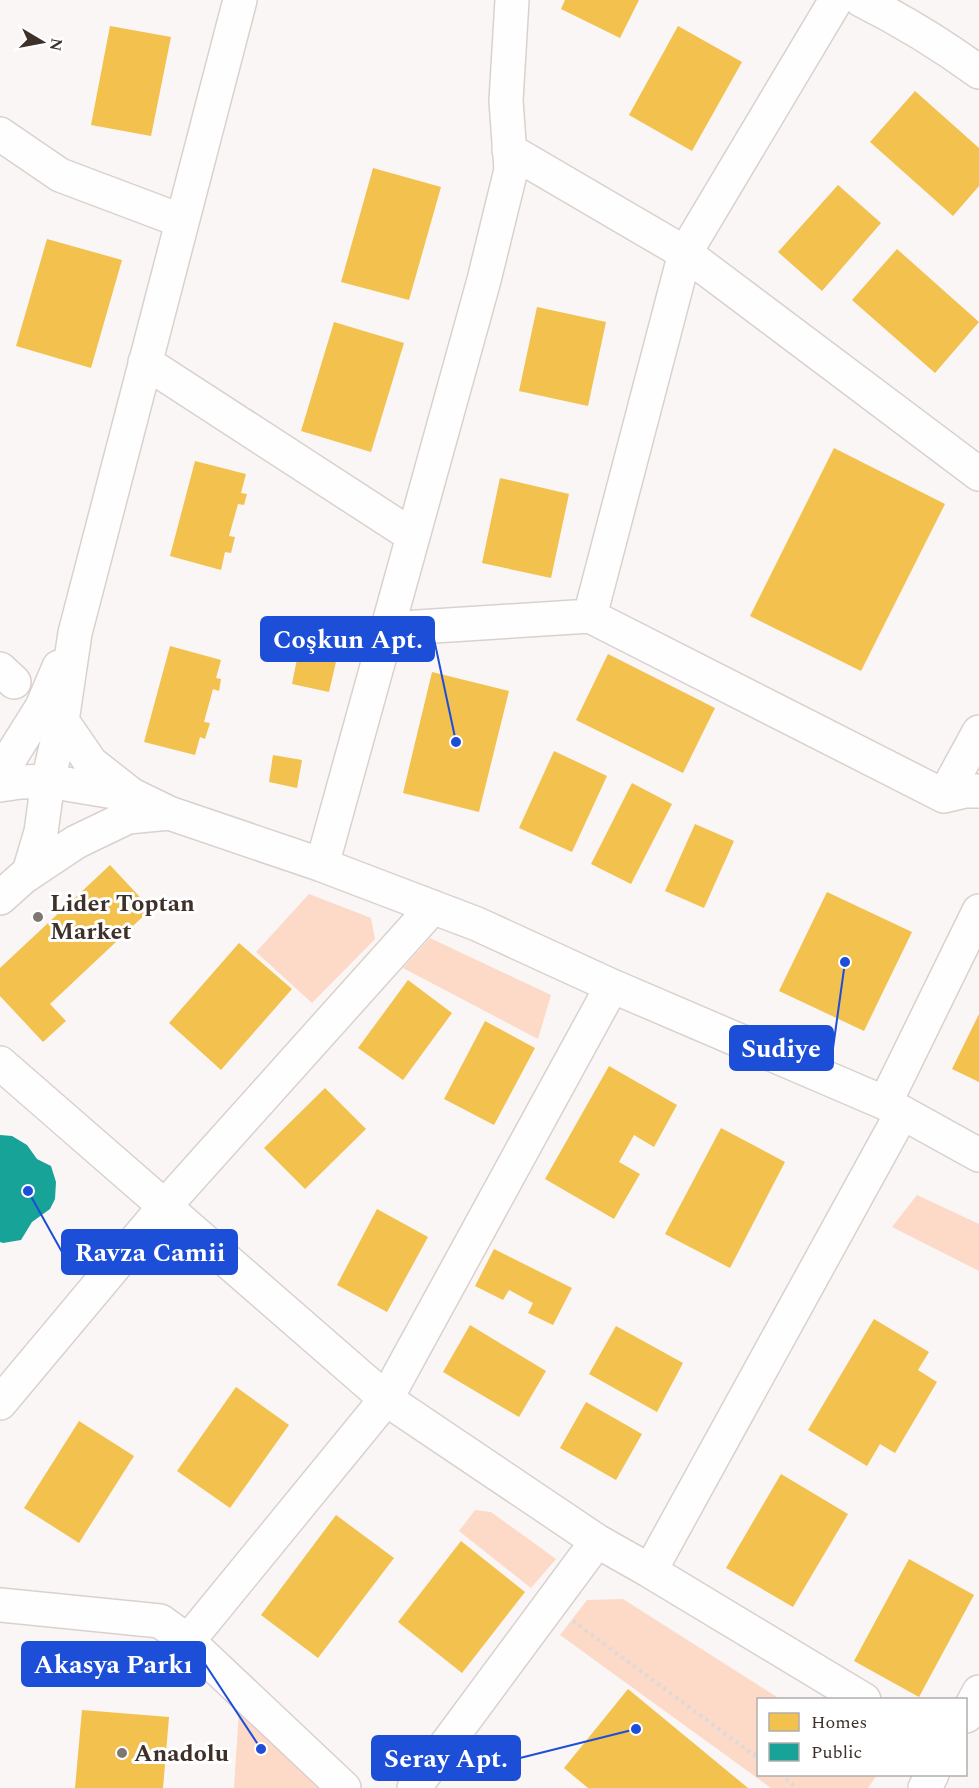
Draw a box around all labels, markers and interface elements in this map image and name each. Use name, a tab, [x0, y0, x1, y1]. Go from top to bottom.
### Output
north arrow	[12, 12, 72, 72]
text: N	[43, 36, 69, 53]
callout: Coşkun Apt.	[261, 617, 434, 661]
text: Coşkun Apt.	[273, 620, 423, 660]
place label: Lider Toptan Market	[50, 886, 195, 950]
marker: Lider Toptan Market	[31, 910, 45, 924]
callout: Sudiye	[730, 1026, 833, 1070]
text: Sudiye	[741, 1029, 821, 1069]
callout: Ravza Camii	[62, 1230, 237, 1274]
text: Ravza Camii	[75, 1233, 225, 1273]
callout: Akasya Parkı	[22, 1642, 205, 1686]
text: Akasya Parkı	[34, 1645, 192, 1685]
legend	[757, 1698, 967, 1776]
text: Homes	[811, 1709, 867, 1736]
place label: Anadolu	[134, 1736, 229, 1772]
callout: Seray Apt.	[372, 1736, 520, 1780]
text: Seray Apt.	[384, 1739, 508, 1779]
text: Public	[811, 1739, 862, 1766]
marker: Anadolu	[115, 1746, 129, 1760]

